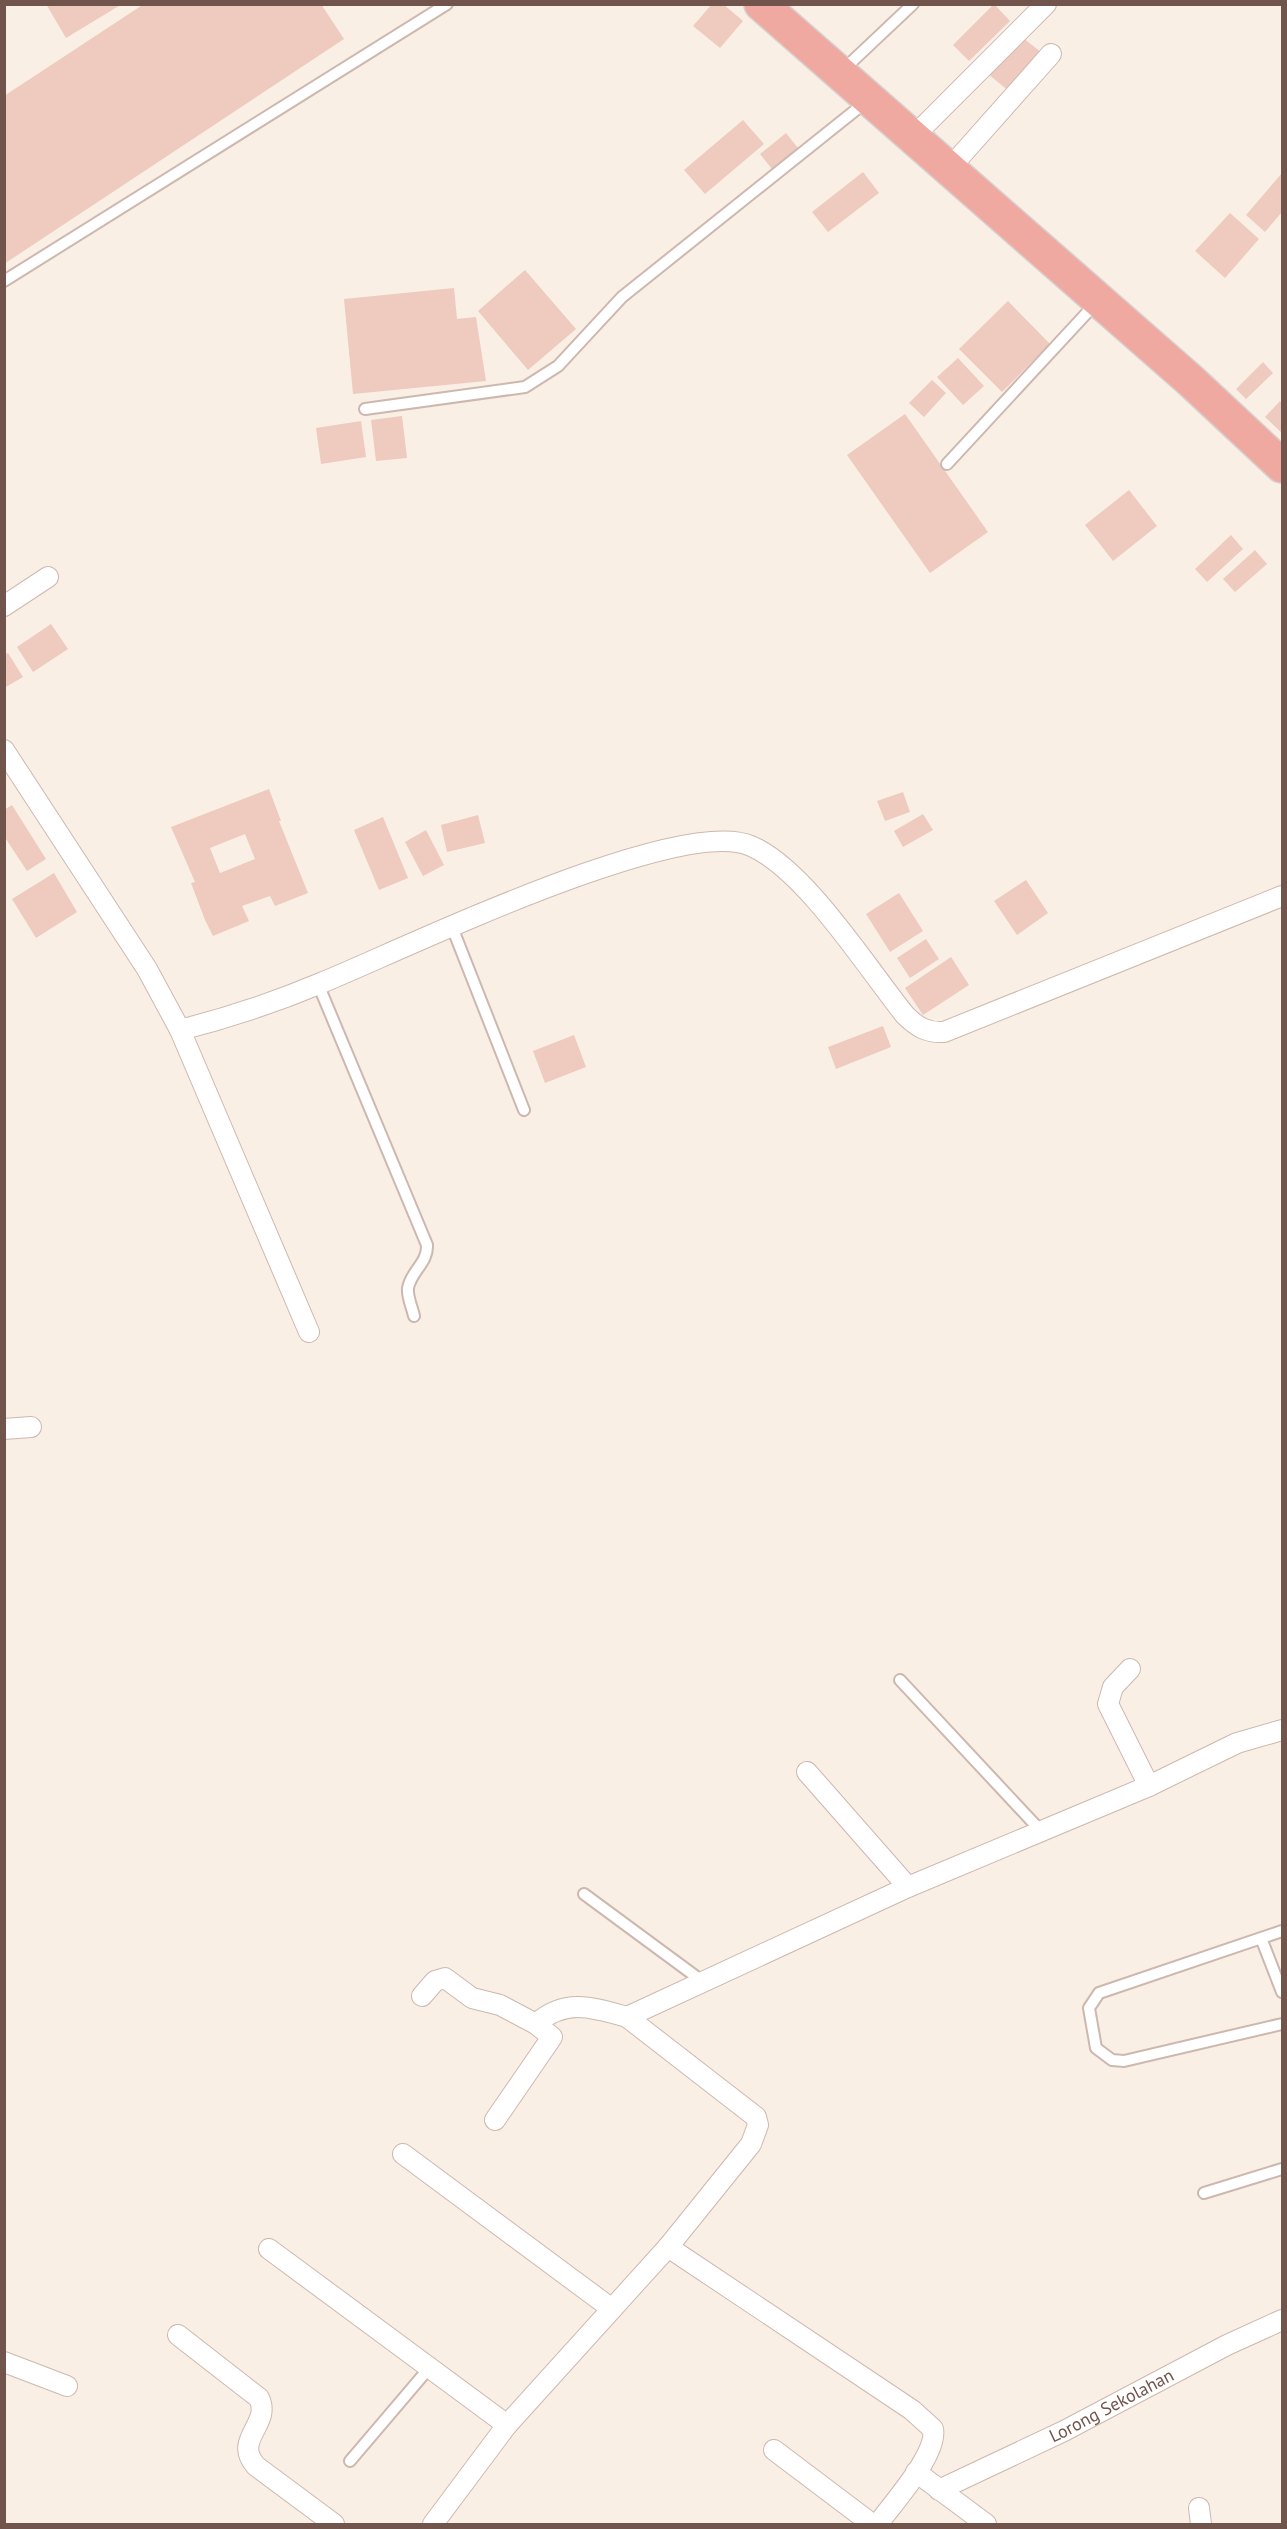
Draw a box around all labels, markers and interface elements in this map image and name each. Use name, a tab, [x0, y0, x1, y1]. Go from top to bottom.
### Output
street label: Lorong Sekolahan	[1045, 2363, 1178, 2447]

